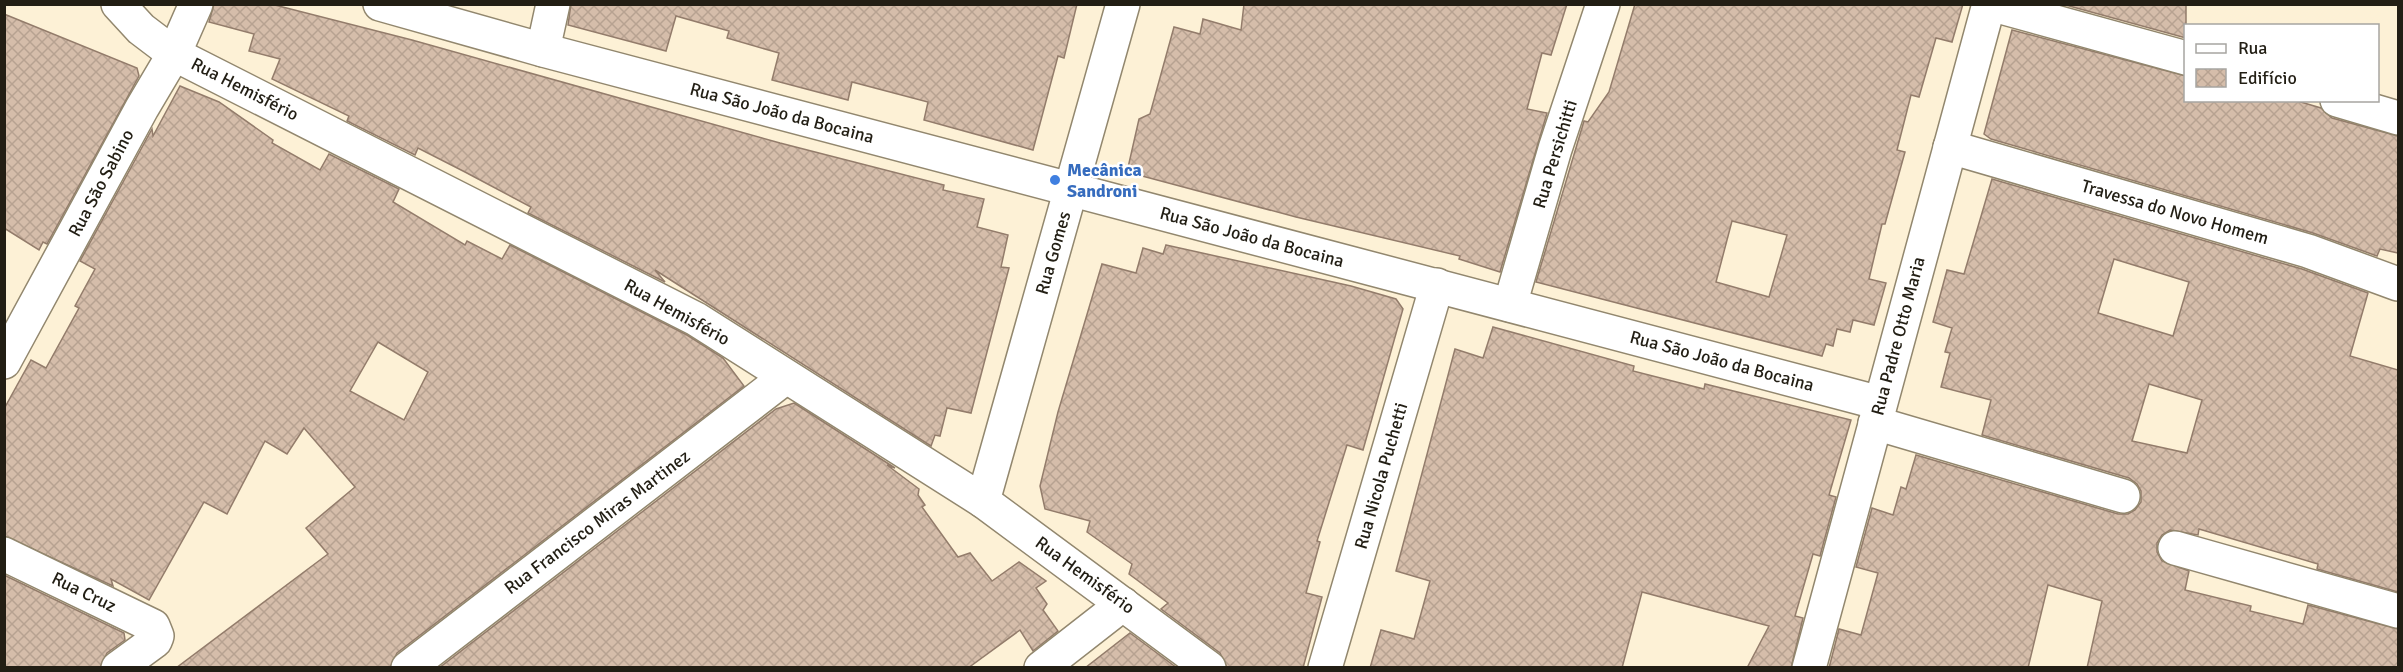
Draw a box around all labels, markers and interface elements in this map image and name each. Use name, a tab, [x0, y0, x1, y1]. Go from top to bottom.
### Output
legend	[2184, 24, 2379, 102]
text: Rua	[2238, 37, 2267, 59]
street label: Rua Hemisfério	[188, 52, 302, 126]
text: Edifício	[2238, 67, 2297, 89]
street label: Rua São João da Bocaina	[687, 78, 877, 148]
street label: Rua Persichitti	[1528, 97, 1582, 211]
street label: Rua São Sabino	[63, 126, 139, 240]
place label: Mecânica Sandroni	[1067, 159, 1142, 202]
marker: Mecânica Sandroni	[1048, 173, 1062, 187]
street label: Travessa do Novo Homem	[2079, 175, 2271, 249]
street label: Rua São João da Bocaina	[1157, 202, 1347, 272]
street label: Rua Gomes	[1031, 209, 1075, 297]
street label: Rua Padre Otto Maria	[1866, 254, 1930, 418]
street label: Rua Hemisfério	[620, 274, 734, 350]
street label: Rua São João da Bocaina	[1627, 326, 1817, 396]
street label: Rua Nicola Puchetti	[1350, 400, 1412, 552]
street label: Rua Francisco Miras Martinez	[500, 445, 694, 599]
street label: Rua Hemisfério	[1031, 532, 1139, 618]
street label: Rua Cruz	[48, 567, 120, 617]

